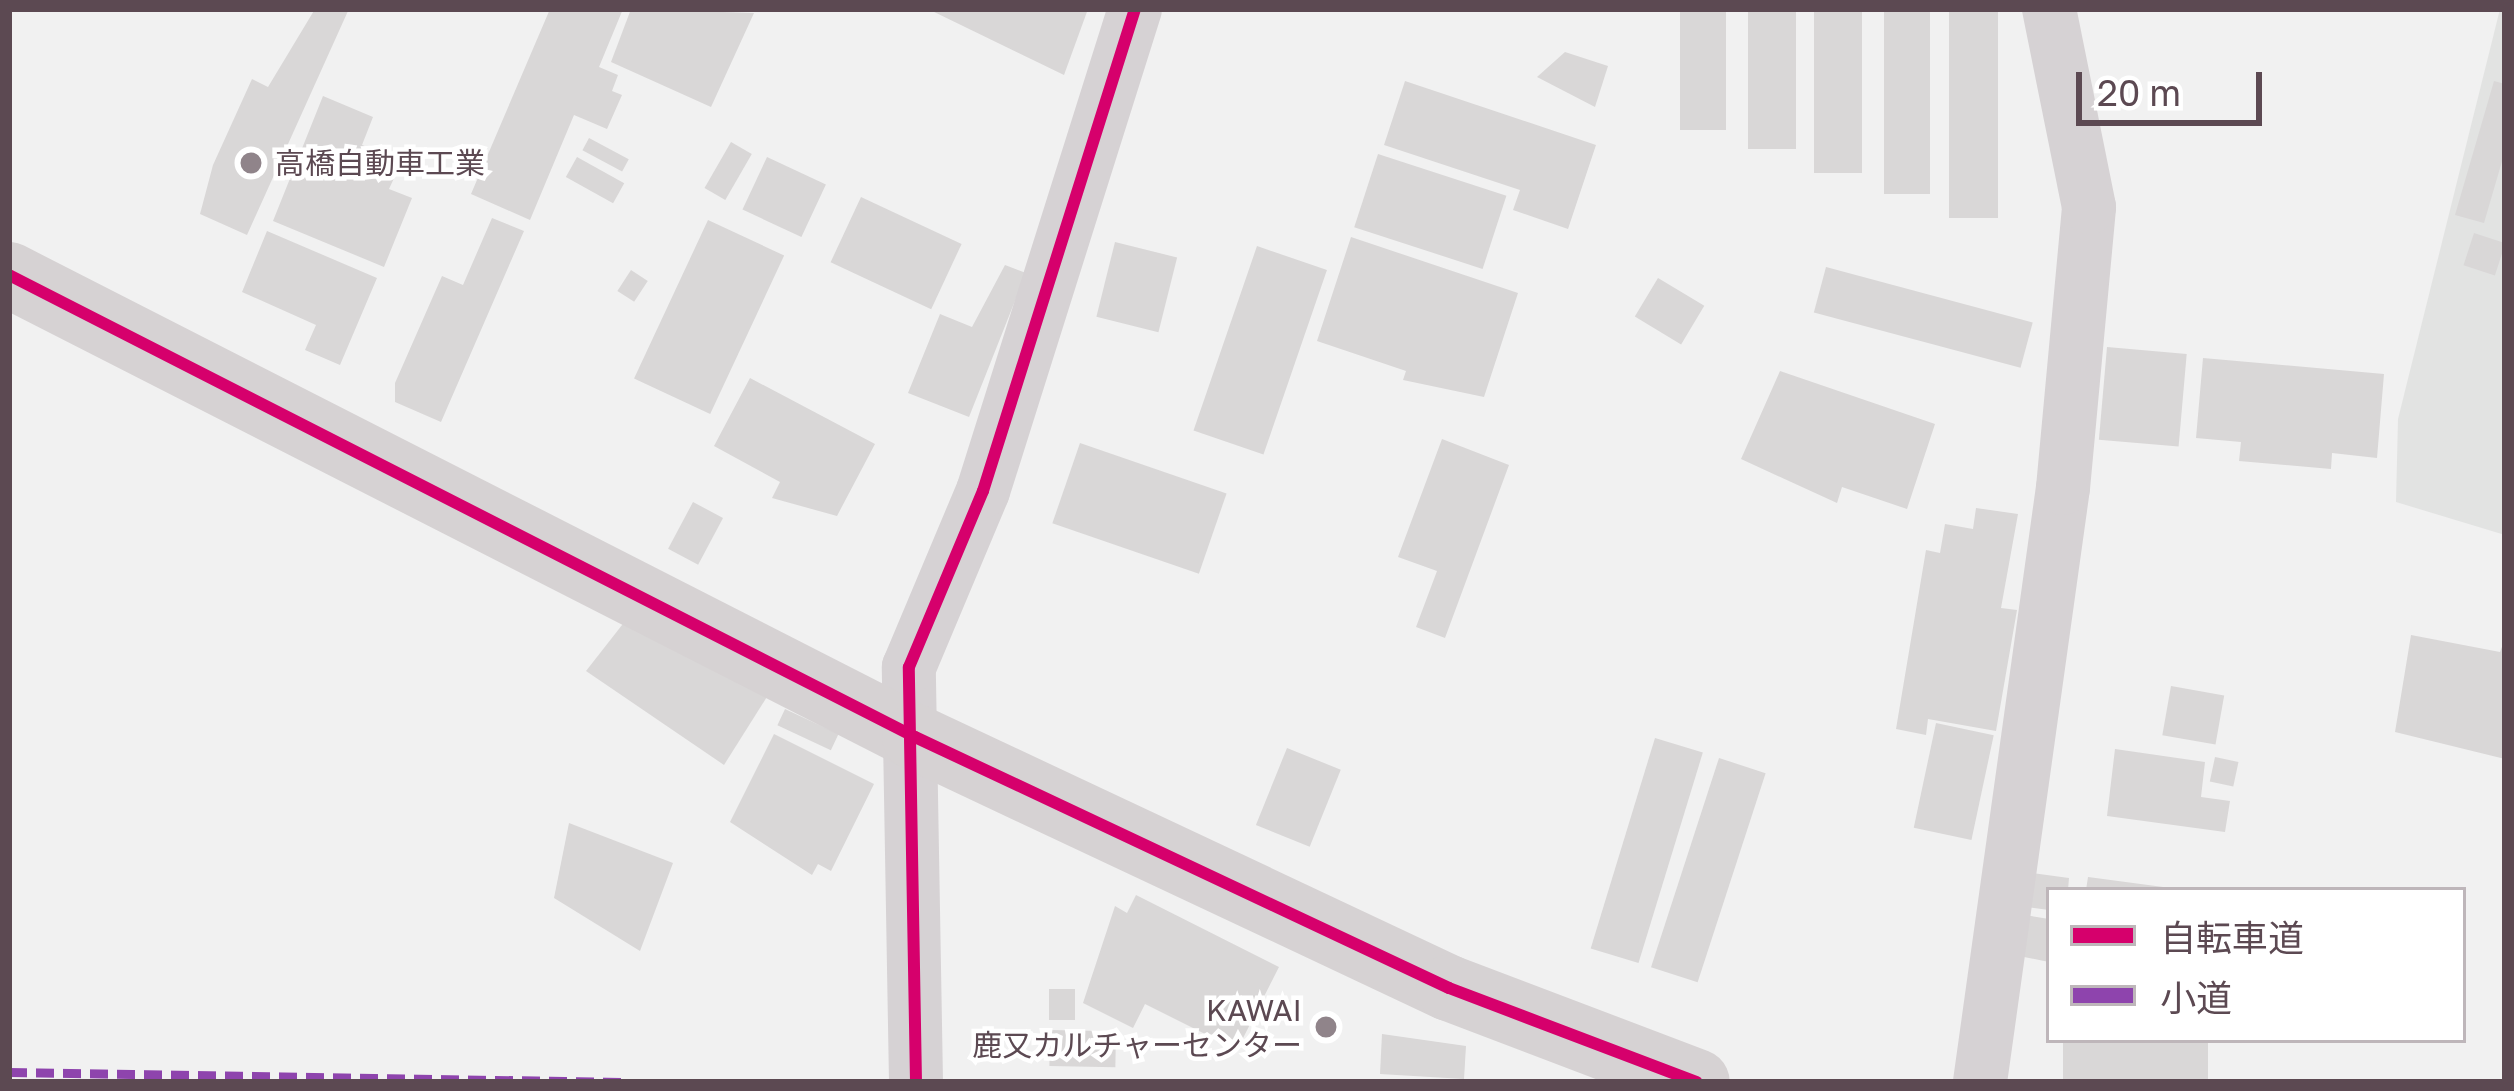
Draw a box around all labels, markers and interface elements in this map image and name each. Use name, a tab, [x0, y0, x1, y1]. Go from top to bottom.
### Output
scale bar	[2082, 48, 2268, 122]
text: 20 m	[2097, 71, 2181, 114]
place label: 高橋自動車工業	[275, 145, 485, 181]
marker: 高橋自動車工業	[238, 150, 264, 176]
legend	[2046, 887, 2466, 1043]
text: 自転車道	[2160, 916, 2304, 959]
text: 小道	[2160, 976, 2232, 1019]
place label: KAWAI 鹿又カルチャーセンター	[972, 992, 1302, 1062]
marker: KAWAI 鹿又カルチャーセンター	[1313, 1014, 1339, 1040]

